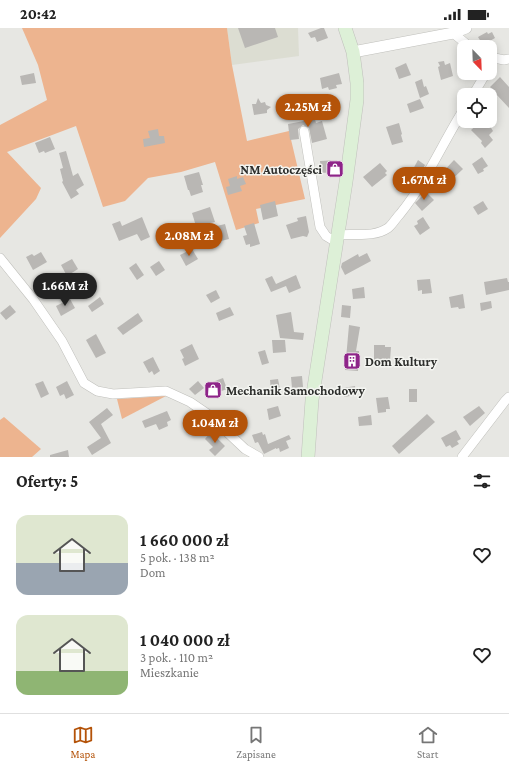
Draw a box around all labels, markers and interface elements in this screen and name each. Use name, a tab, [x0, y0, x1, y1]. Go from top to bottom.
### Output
text: 20:42	[20, 6, 57, 22]
north arrow	[457, 40, 497, 80]
map controls	[457, 40, 497, 128]
button: locate	[457, 88, 497, 128]
pin: 2.25M zł	[267, 94, 349, 128]
text: 2.25M zł	[285, 99, 331, 114]
shop icon: NM Autoczęści	[325, 159, 345, 179]
place label: NM Autoczęści	[240, 162, 322, 177]
pin: 1.67M zł	[383, 167, 465, 201]
text: 1.67M zł	[402, 172, 446, 187]
pin: 2.08M zł	[148, 223, 230, 257]
text: 2.08M zł	[165, 228, 213, 243]
pin: 1.66M zł	[24, 273, 106, 307]
text: 1.66M zł	[42, 278, 88, 293]
building icon: Dom Kultury	[342, 351, 362, 371]
place label: Dom Kultury	[365, 354, 438, 369]
shop icon: Mechanik Samochodowy	[203, 380, 223, 400]
place label: Mechanik Samochodowy	[226, 383, 365, 398]
pin: 1.04M zł	[174, 410, 256, 444]
text: 1.04M zł	[192, 415, 238, 430]
icon: filters	[471, 470, 493, 492]
text: Oferty: 5	[16, 472, 78, 491]
icon: home	[48, 531, 96, 579]
text: 1 660 000 zł	[140, 531, 229, 550]
icon: heart	[471, 544, 493, 566]
text: 5 pok. · 138 m²	[140, 550, 215, 565]
text: Dom	[140, 565, 166, 580]
icon: home	[48, 631, 96, 679]
text: 1 040 000 zł	[140, 631, 230, 650]
icon: heart	[471, 644, 493, 666]
text: 3 pok. · 110 m²	[140, 650, 213, 665]
text: Mieszkanie	[140, 665, 199, 680]
tab: Mapa	[70, 724, 95, 760]
tab: Zapisane	[236, 724, 276, 760]
tab: Start	[417, 724, 439, 760]

